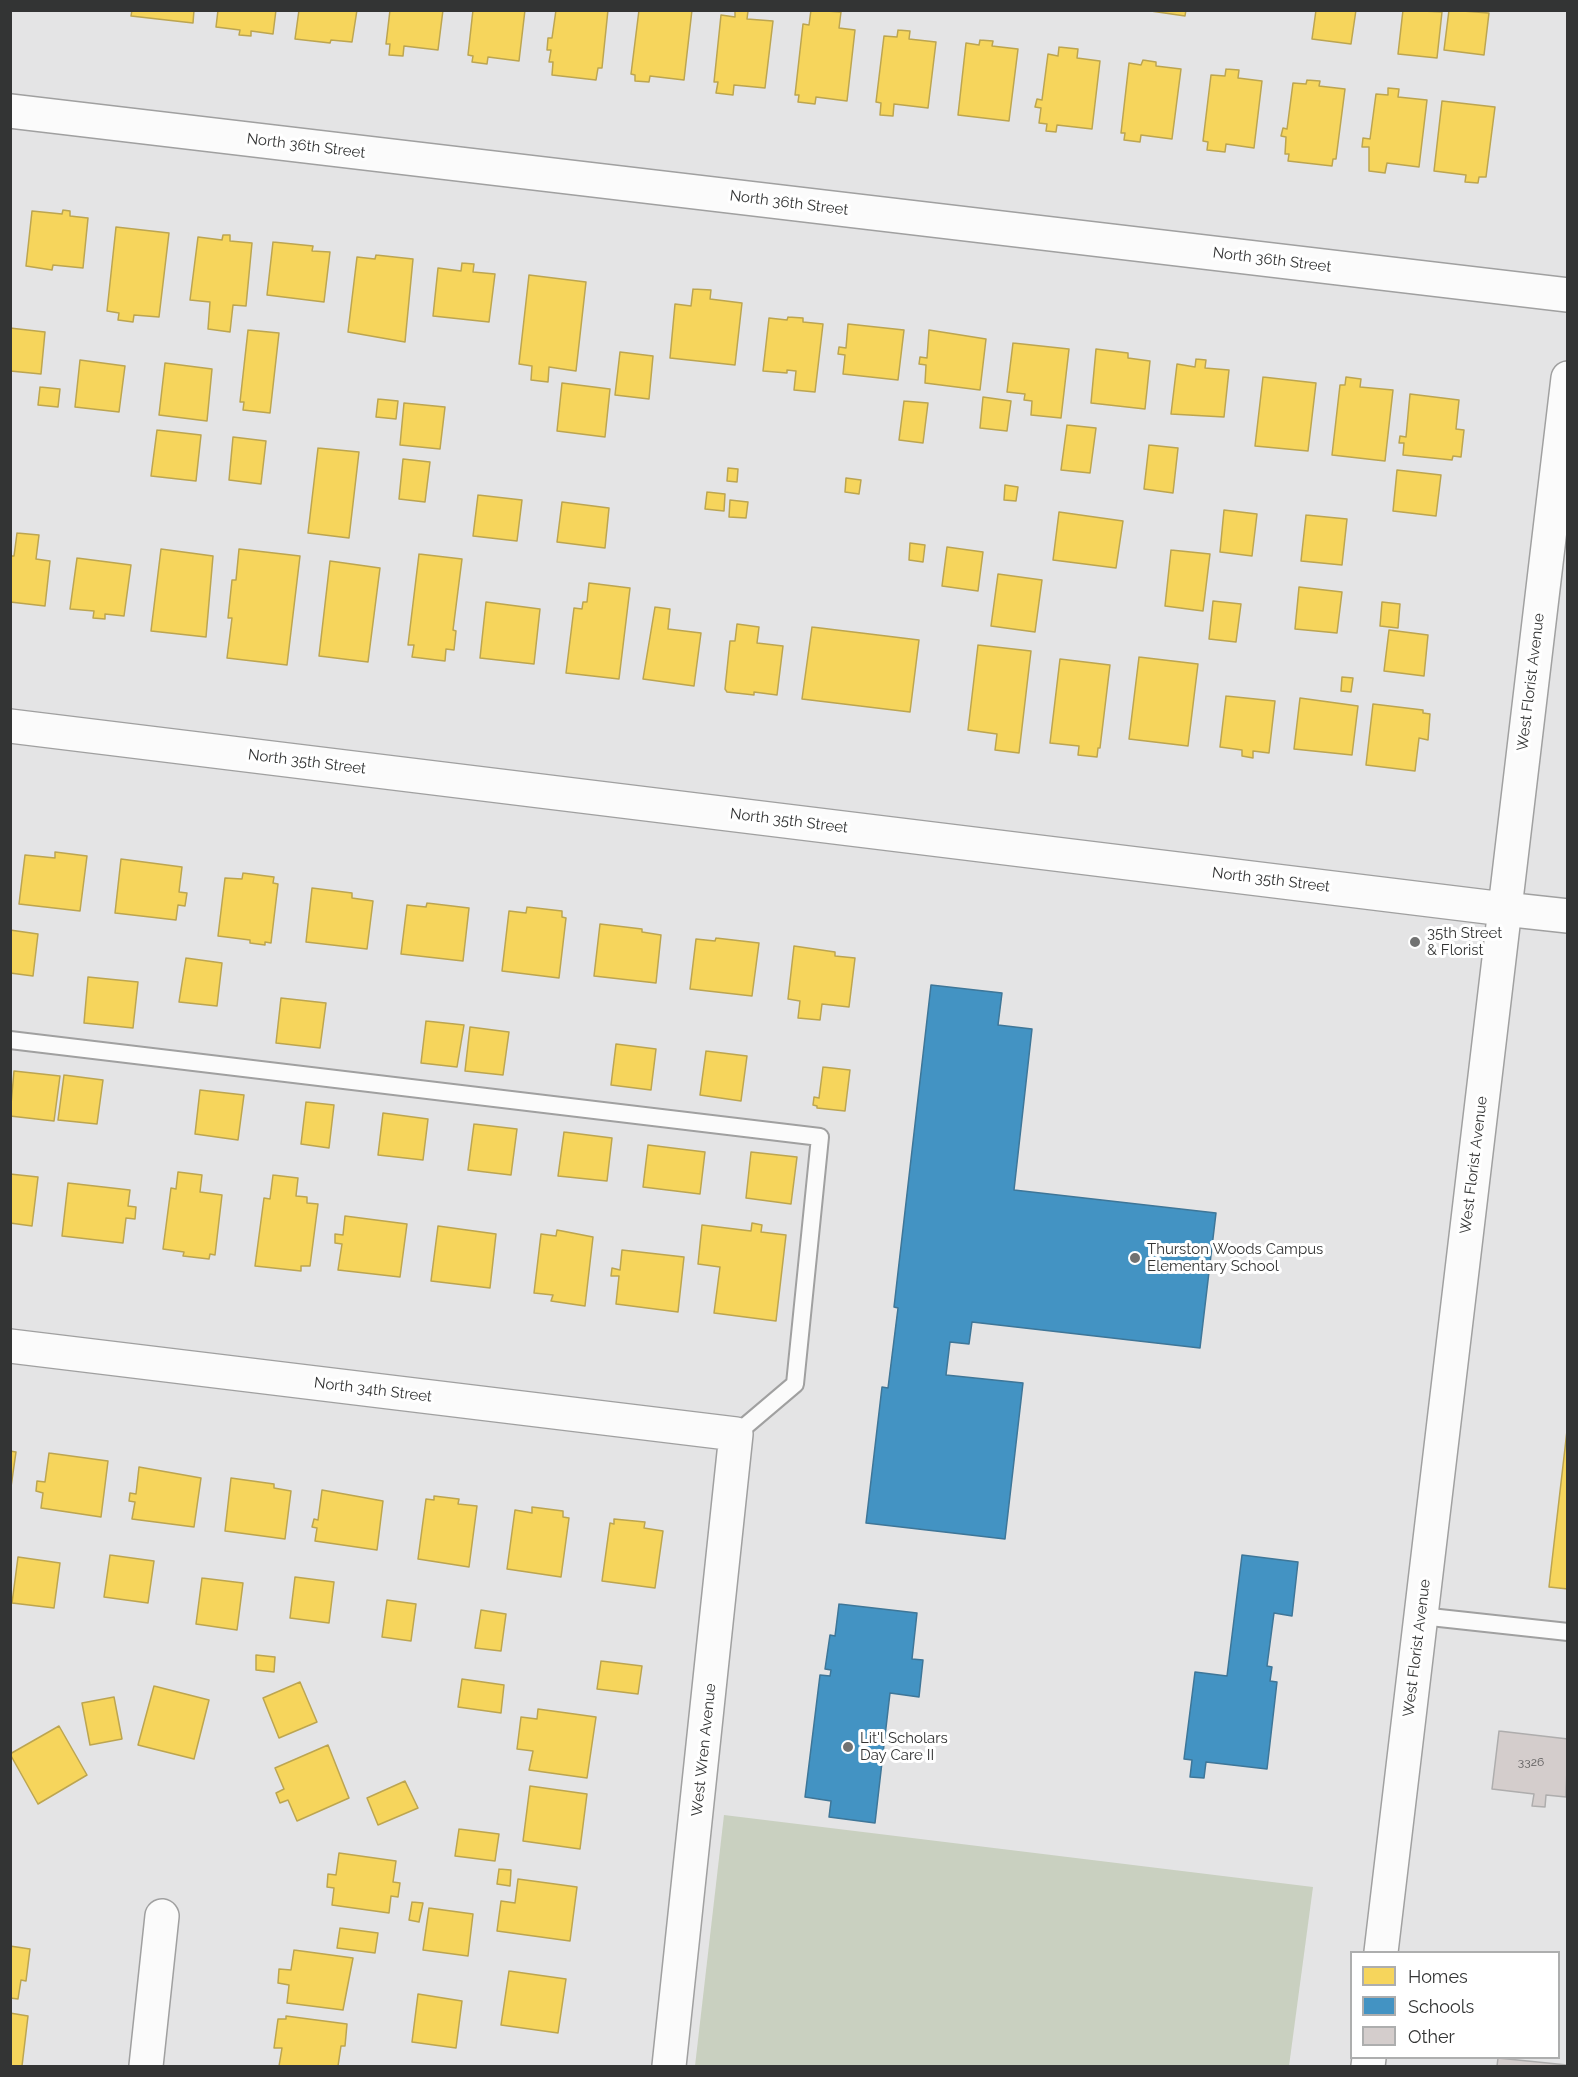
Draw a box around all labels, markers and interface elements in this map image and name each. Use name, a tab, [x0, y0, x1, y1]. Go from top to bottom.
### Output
street label: North 36th Street	[246, 130, 366, 162]
street label: North 36th Street	[729, 187, 849, 219]
street label: North 36th Street	[1212, 244, 1332, 276]
street label: West Florist Avenue	[1514, 612, 1548, 752]
street label: North 35th Street	[247, 746, 367, 778]
street label: North 35th Street	[729, 805, 849, 837]
street label: North 35th Street	[1211, 864, 1331, 896]
place label: 35th Street & Florist	[1427, 924, 1502, 959]
marker: 35th Street & Florist	[1408, 935, 1422, 949]
street label: West Florist Avenue	[1457, 1095, 1491, 1235]
place label: Thurston Woods Campus Elementary School	[1147, 1240, 1323, 1275]
marker: Thurston Woods Campus Elementary School	[1128, 1251, 1142, 1265]
street label: North 34th Street	[313, 1374, 433, 1406]
street label: West Florist Avenue	[1400, 1578, 1434, 1718]
street label: West Wren Avenue	[688, 1683, 720, 1817]
place label: Lit'l Scholars Day Care II	[860, 1729, 948, 1764]
marker: Lit'l Scholars Day Care II	[841, 1740, 855, 1754]
house number: 3326	[1518, 1755, 1544, 1769]
legend	[1350, 1951, 1560, 2059]
text: Homes	[1408, 1966, 1468, 1987]
text: Schools	[1408, 1996, 1474, 2017]
text: Other	[1408, 2026, 1455, 2047]

